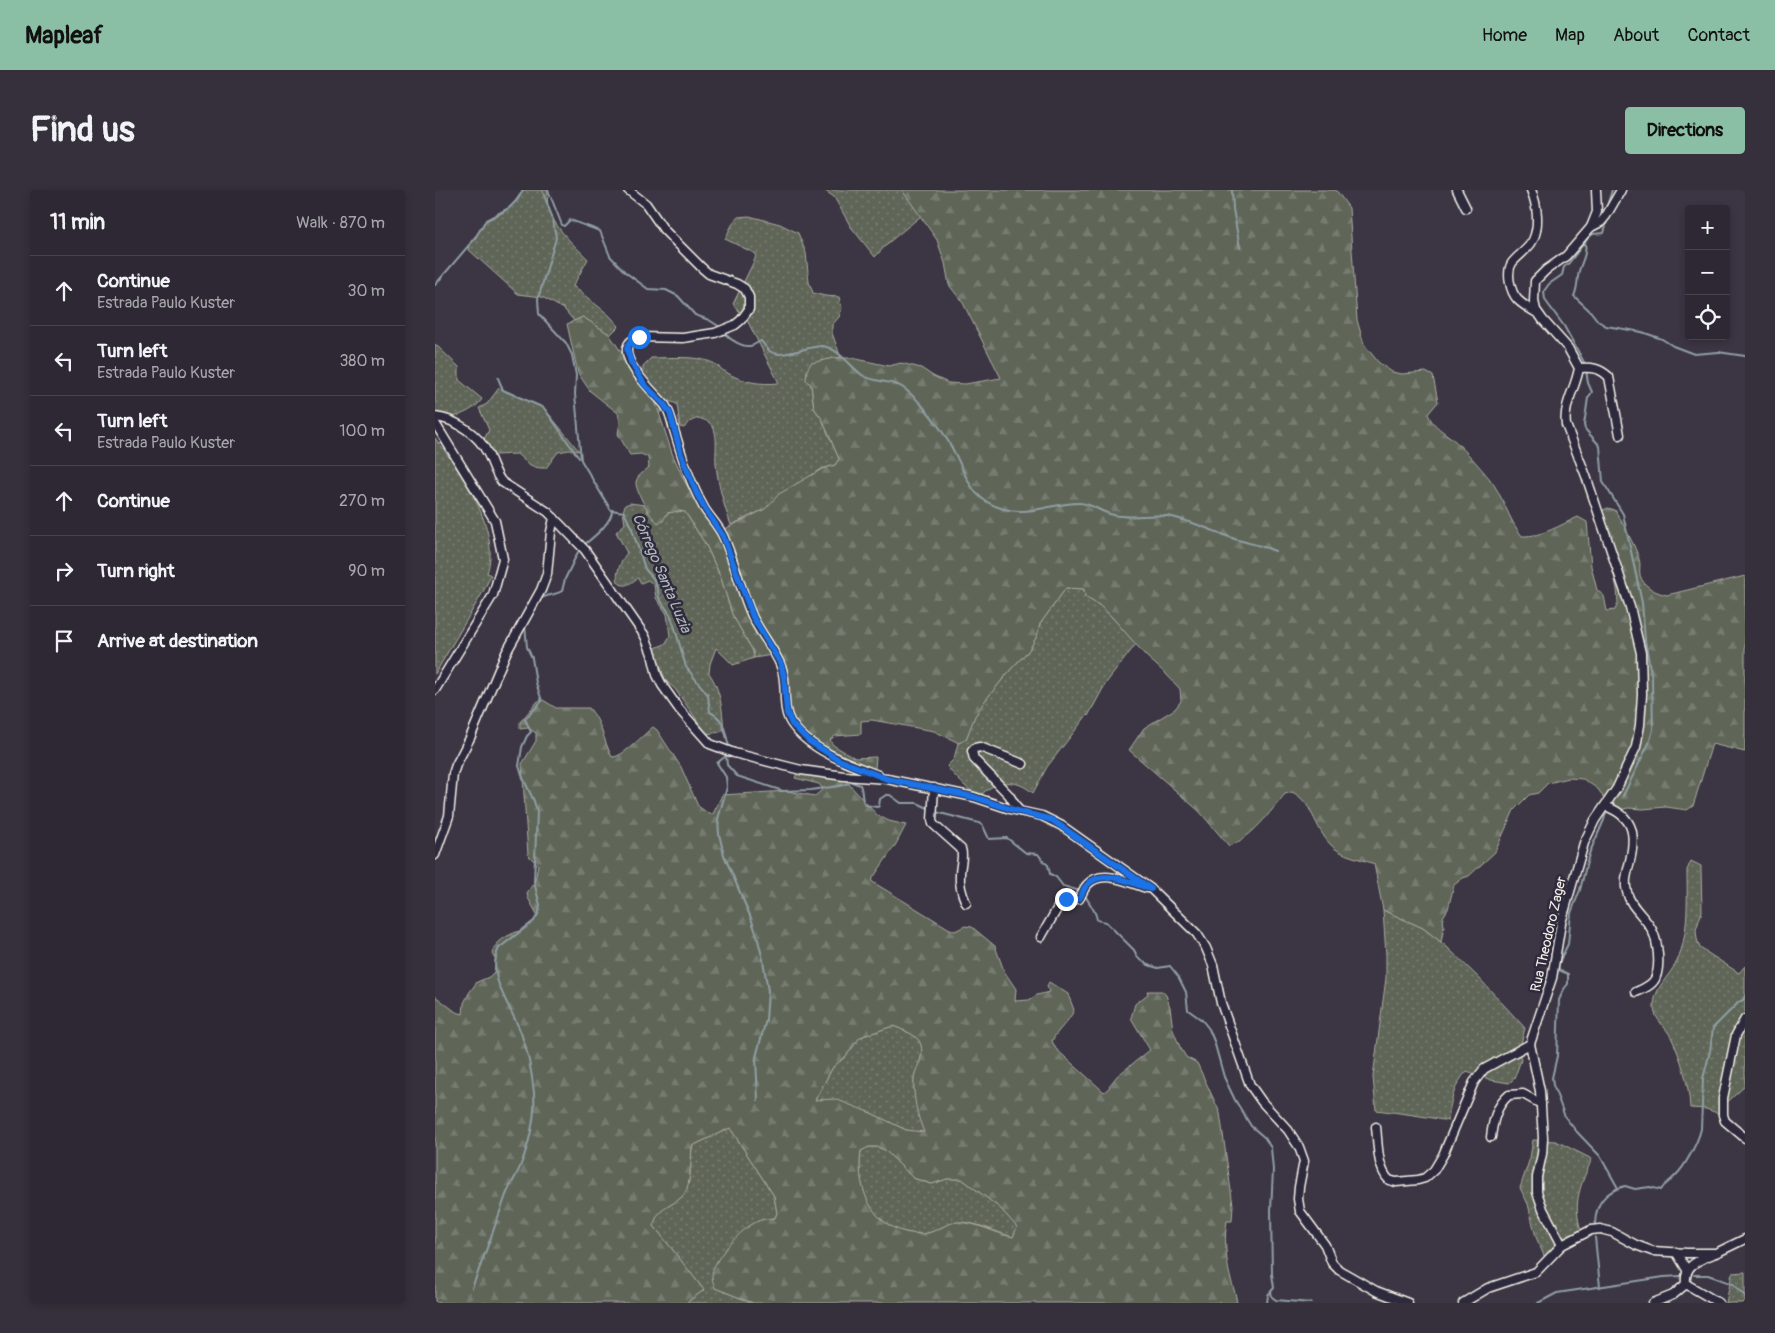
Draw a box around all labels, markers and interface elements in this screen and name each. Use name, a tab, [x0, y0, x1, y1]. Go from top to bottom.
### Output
text: Mapleaf	[25, 21, 103, 50]
text: Home	[1482, 24, 1527, 47]
text: Map	[1555, 24, 1585, 47]
text: About	[1613, 24, 1659, 47]
text: Contact	[1687, 24, 1750, 47]
button: Directions	[1625, 107, 1745, 154]
text: Find us	[30, 108, 135, 152]
map controls	[1685, 205, 1730, 340]
button: +	[1685, 205, 1730, 250]
text: 11 min	[50, 209, 105, 236]
text: Walk · 870 m	[296, 213, 385, 233]
button: −	[1685, 250, 1730, 295]
text: Continue	[97, 269, 170, 293]
icon: ahead	[50, 277, 78, 305]
text: 30 m	[347, 281, 385, 301]
text: Estrada Paulo Kuster	[97, 293, 235, 313]
button: locate	[1685, 295, 1730, 340]
route start	[628, 326, 651, 349]
text: Turn left	[97, 339, 167, 363]
icon: left	[50, 347, 78, 375]
text: 380 m	[339, 351, 385, 371]
text: Estrada Paulo Kuster	[97, 363, 235, 383]
text: Turn left	[97, 409, 167, 433]
icon: left	[50, 417, 78, 445]
text: 100 m	[339, 421, 385, 441]
text: Estrada Paulo Kuster	[97, 433, 235, 453]
icon: ahead	[50, 487, 78, 515]
text: Continue	[97, 489, 170, 513]
text: 270 m	[339, 491, 385, 511]
water label: Córrego Santa Luzia	[628, 511, 696, 637]
icon: right	[50, 557, 78, 585]
text: Turn right	[97, 559, 175, 583]
text: 90 m	[348, 561, 385, 581]
icon: arrive	[50, 627, 78, 655]
text: Arrive at destination	[97, 629, 258, 653]
street label: Rua Theodoro Zager	[1527, 875, 1570, 993]
route end	[1055, 888, 1078, 911]

